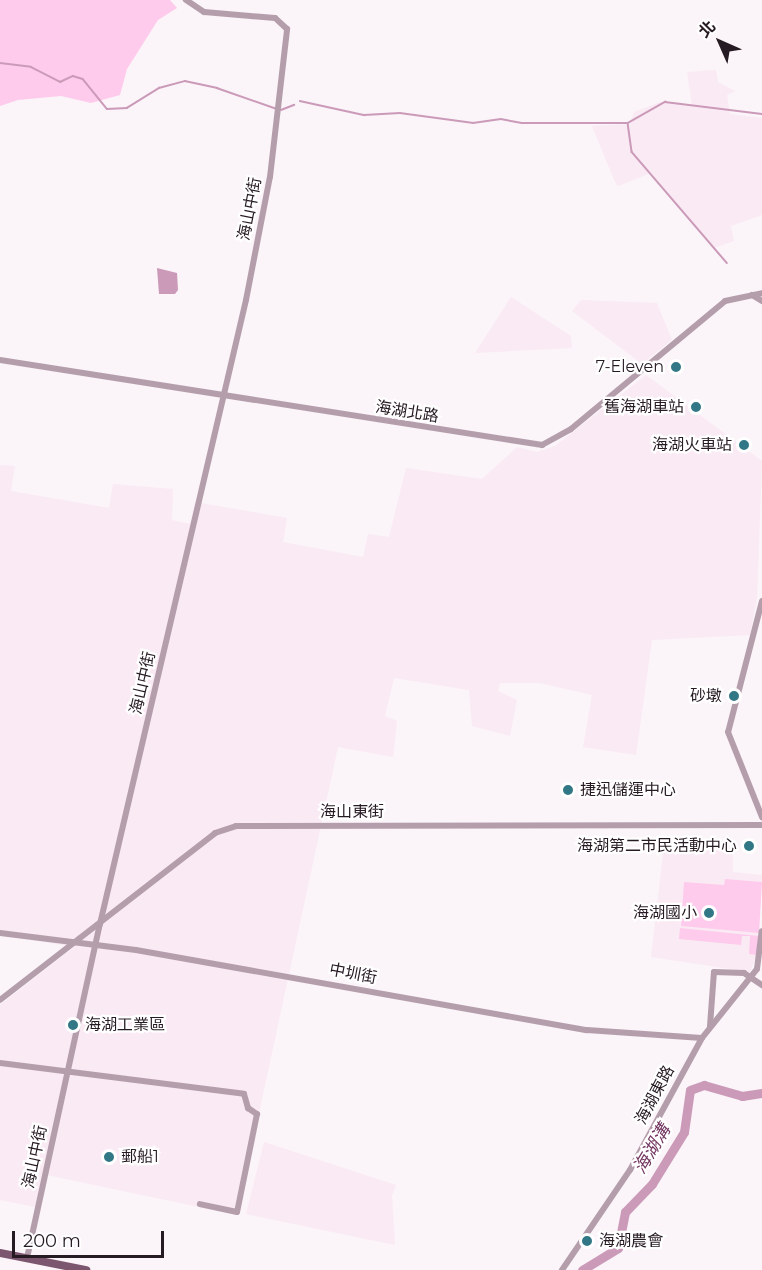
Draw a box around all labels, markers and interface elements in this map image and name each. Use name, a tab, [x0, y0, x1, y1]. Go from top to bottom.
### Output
north arrow	[690, 12, 750, 72]
text: 北	[695, 17, 719, 41]
street label: 海山中街	[234, 176, 266, 242]
place label: 7-Eleven	[596, 357, 664, 377]
marker: 7-Eleven	[669, 360, 683, 374]
place label: 舊海湖車站	[604, 397, 684, 417]
street label: 海湖北路	[374, 398, 440, 426]
marker: 舊海湖車站	[689, 400, 703, 414]
place label: 海湖火車站	[652, 435, 732, 455]
marker: 海湖火車站	[737, 438, 751, 452]
street label: 海山中街	[126, 650, 160, 716]
place label: 砂墩	[690, 686, 722, 706]
marker: 砂墩	[727, 689, 741, 703]
place label: 捷迅儲運中心	[580, 780, 676, 800]
marker: 捷迅儲運中心	[561, 783, 575, 797]
street label: 海山東街	[320, 802, 384, 822]
place label: 海湖第二市民活動中心	[577, 836, 737, 856]
marker: 海湖第二市民活動中心	[742, 839, 756, 853]
place label: 海湖國小	[633, 903, 697, 923]
marker: 海湖國小	[702, 906, 716, 920]
street label: 中圳街	[328, 960, 378, 988]
place label: 海湖工業區	[85, 1015, 165, 1035]
marker: 海湖工業區	[66, 1018, 80, 1032]
street label: 海湖東路	[632, 1062, 678, 1128]
water label: 海湖溝	[629, 1120, 675, 1178]
street label: 海山中街	[19, 1124, 51, 1190]
place label: 郵船1	[121, 1147, 159, 1167]
marker: 郵船1	[102, 1150, 116, 1164]
scale bar	[15, 1219, 166, 1257]
text: 200 m	[23, 1230, 81, 1252]
place label: 海湖農會	[599, 1231, 663, 1251]
marker: 海湖農會	[580, 1234, 594, 1248]

